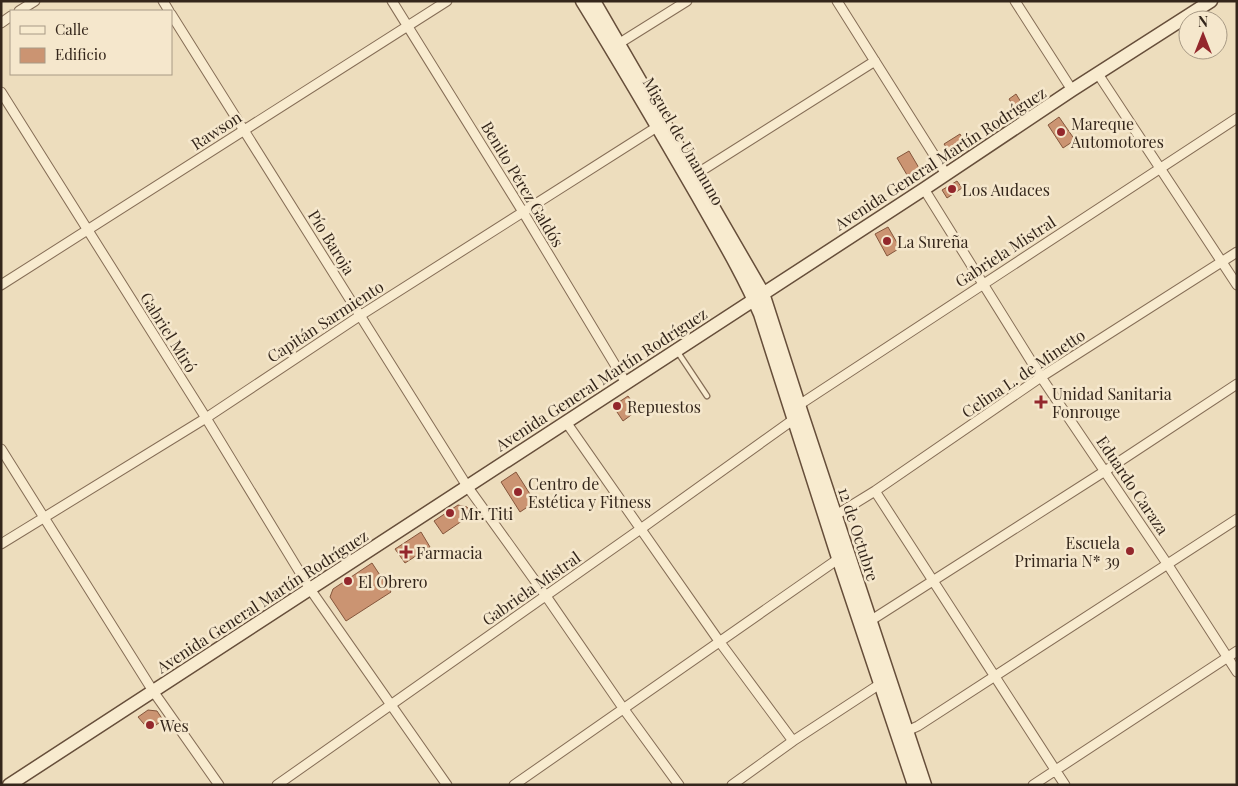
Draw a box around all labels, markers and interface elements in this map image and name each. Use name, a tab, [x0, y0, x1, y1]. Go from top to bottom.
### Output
legend	[10, 10, 172, 75]
north arrow	[1178, 10, 1228, 60]
text: N	[1198, 12, 1208, 31]
text: Calle	[55, 19, 89, 39]
text: Edificio	[55, 44, 106, 64]
street label: Miguel de Unamuno	[639, 73, 729, 209]
street label: Avenida General Martín Rodríguez	[829, 81, 1050, 235]
street label: Rawson	[187, 106, 246, 154]
place label: Mareque Automotores	[1070, 113, 1164, 152]
street label: Benito Pérez Galdós	[477, 117, 569, 251]
marker: Mareque Automotores	[1055, 126, 1067, 138]
place label: Los Audaces	[962, 179, 1050, 200]
marker: Los Audaces	[946, 183, 958, 195]
street label: Pío Baroja	[304, 206, 360, 278]
street label: Gabriela Mistral	[951, 211, 1059, 291]
place label: La Sureña	[897, 231, 969, 252]
marker: La Sureña	[881, 235, 893, 247]
street label: Capitán Sarmiento	[263, 275, 387, 367]
street label: Gabriel Miró	[136, 288, 202, 376]
street label: Avenida General Martín Rodríguez	[490, 302, 711, 456]
street label: Celina L. de Minetto	[957, 324, 1089, 422]
place label: Unidad Sanitaria Fonrouge	[1052, 383, 1172, 422]
marker: Unidad Sanitaria Fonrouge	[1034, 395, 1048, 409]
place label: Repuestos	[627, 396, 701, 417]
marker: Repuestos	[611, 400, 623, 412]
street label: Eduardo Caraza	[1092, 432, 1174, 538]
place label: Centro de Estética y Fitness	[528, 473, 651, 512]
street label: 12 de Octubre	[834, 484, 884, 584]
marker: Centro de Estética y Fitness	[512, 486, 524, 498]
place label: Mr. Titi	[460, 503, 513, 524]
marker: Mr. Titi	[444, 507, 456, 519]
street label: Avenida General Martín Rodríguez	[151, 524, 372, 678]
place label: Escuela Primaria N* 39	[1015, 532, 1120, 571]
place label: Farmacia	[416, 542, 483, 563]
marker: Escuela Primaria N* 39	[1124, 545, 1136, 557]
marker: Farmacia	[400, 546, 412, 558]
street label: Gabriela Mistral	[478, 546, 585, 630]
place label: El Obrero	[358, 571, 428, 592]
marker: El Obrero	[342, 575, 354, 587]
place label: Wes	[159, 715, 189, 736]
marker: Wes	[144, 719, 156, 731]

